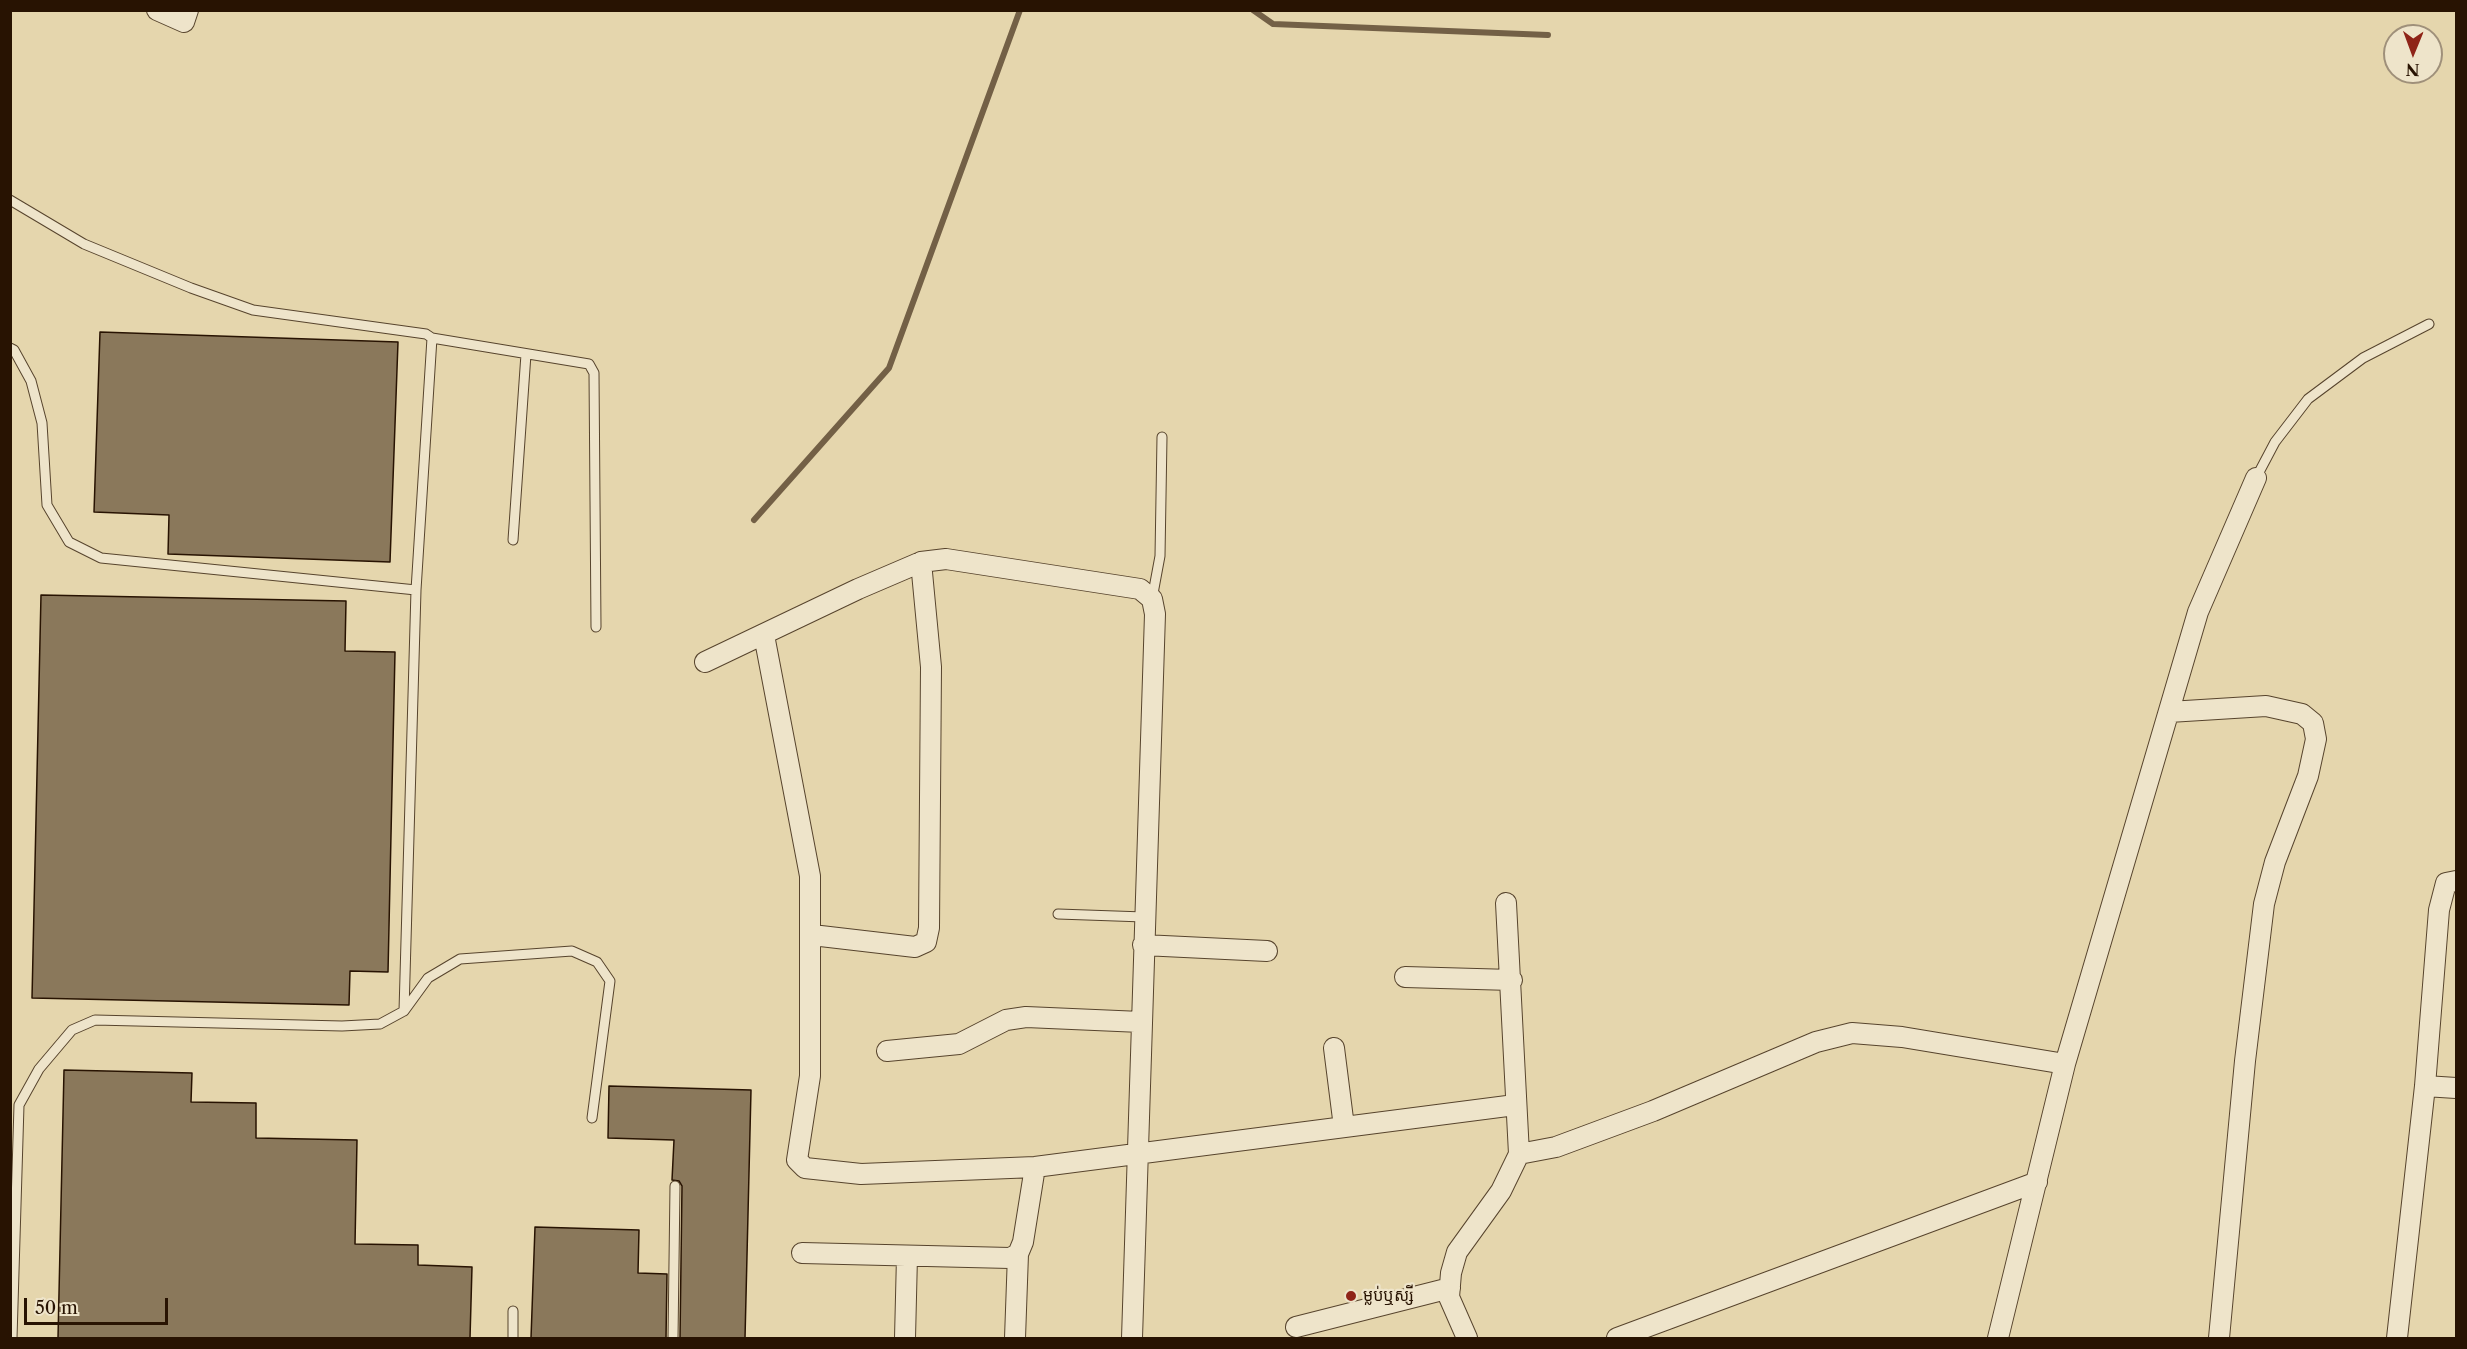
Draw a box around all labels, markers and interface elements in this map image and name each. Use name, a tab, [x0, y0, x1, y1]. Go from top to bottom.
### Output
north arrow	[2383, 24, 2443, 84]
text: N	[2406, 60, 2420, 80]
scale bar	[27, 1286, 171, 1324]
place label: ម្លប់ឬស្សី	[1363, 1286, 1414, 1306]
marker: ម្លប់ឬស្សី	[1344, 1289, 1358, 1303]
text: 50 m	[35, 1297, 78, 1319]

